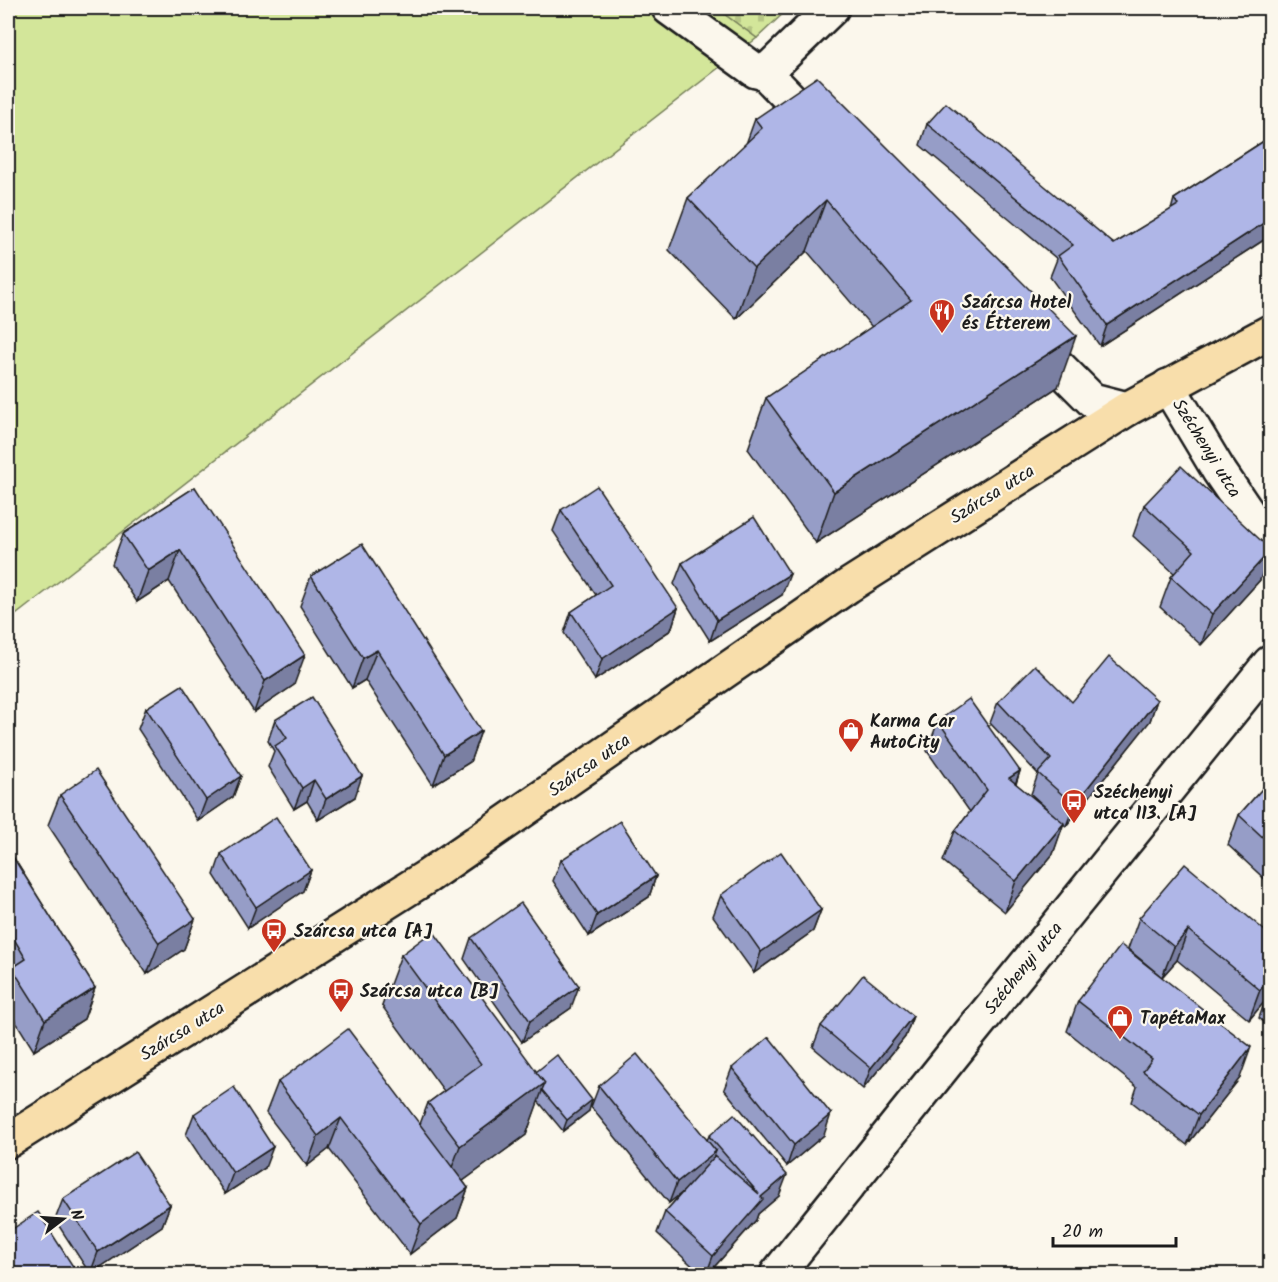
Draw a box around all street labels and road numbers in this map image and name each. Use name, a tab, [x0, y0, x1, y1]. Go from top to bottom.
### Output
street label: Széchenyi utca	[1164, 393, 1248, 504]
street label: Szárcsa utca	[945, 458, 1041, 533]
street label: Szárcsa utca	[542, 727, 637, 805]
street label: Széchenyi utca	[977, 916, 1071, 1022]
street label: Szárcsa utca	[135, 995, 231, 1070]

